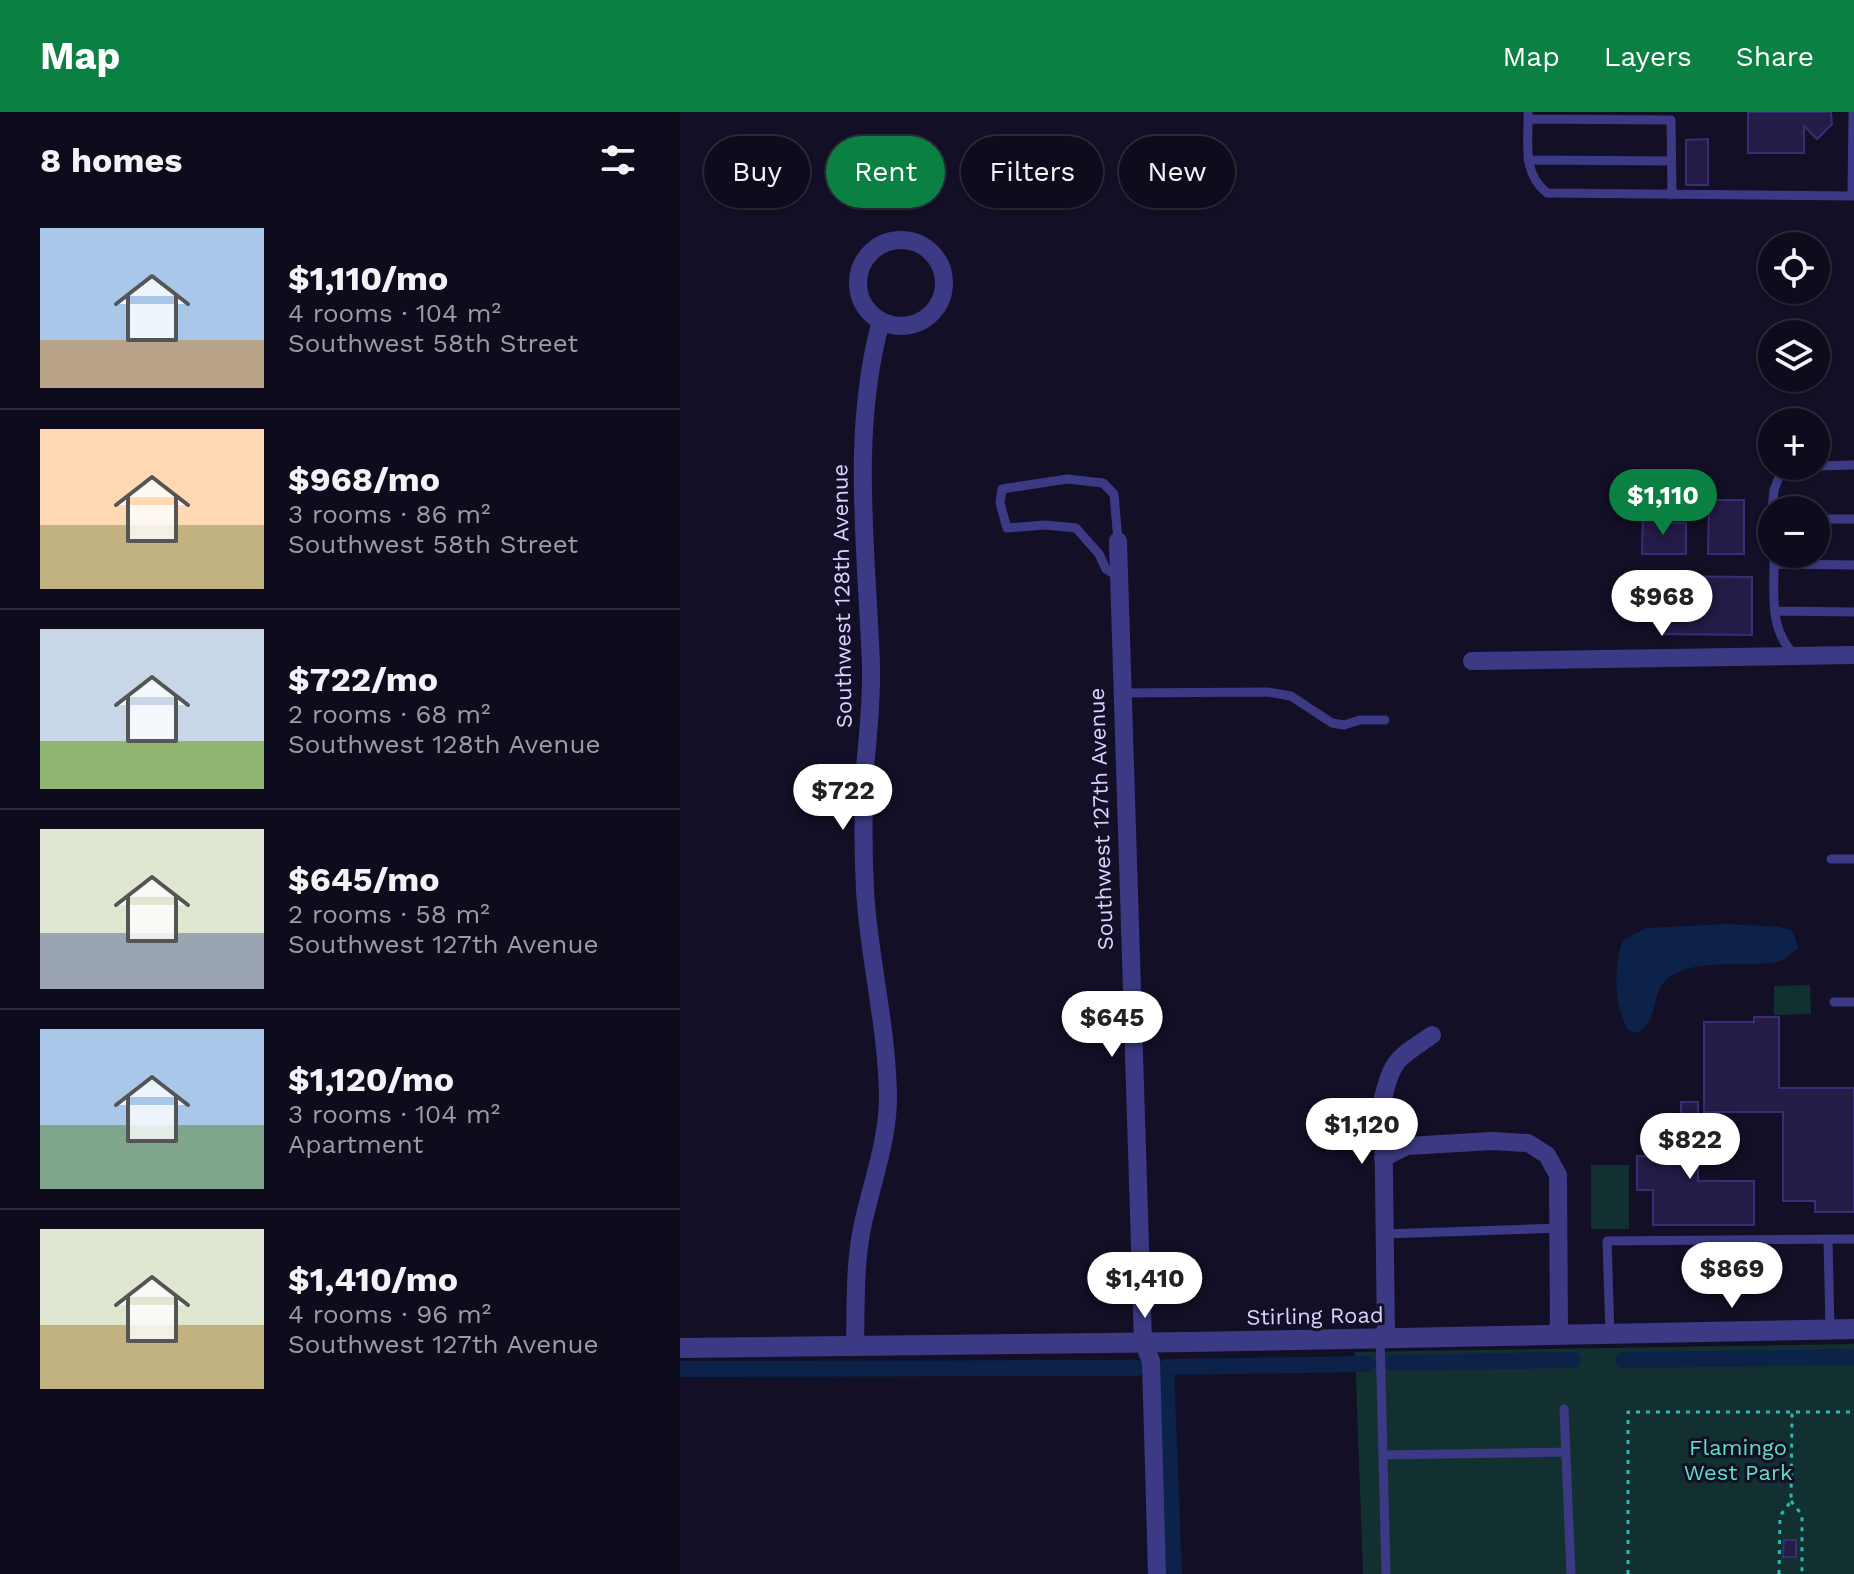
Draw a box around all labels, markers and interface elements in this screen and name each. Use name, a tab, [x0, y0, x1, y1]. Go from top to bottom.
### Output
text: Map	[40, 34, 120, 78]
text: Map	[1503, 40, 1560, 73]
text: Layers	[1604, 40, 1692, 73]
text: Share	[1736, 40, 1814, 73]
chip: Buy	[704, 136, 810, 208]
chip: Rent	[826, 136, 945, 208]
chip: Filters	[961, 136, 1103, 208]
chip: New	[1119, 136, 1235, 208]
icon: filters	[596, 138, 640, 182]
text: 8 homes	[40, 140, 182, 180]
map controls	[1758, 232, 1830, 568]
button: locate	[1758, 232, 1830, 304]
text: $1,110/mo	[288, 258, 448, 298]
icon: home	[104, 260, 200, 356]
text: 4 rooms · 104 m²	[288, 298, 501, 328]
button: layers	[1758, 320, 1830, 392]
text: Southwest 58th Street	[288, 328, 578, 358]
button: +	[1758, 408, 1830, 480]
text: $968/mo	[288, 459, 440, 499]
icon: home	[104, 461, 200, 557]
street label: Southwest 128th Avenue	[827, 464, 857, 728]
pin: $1,110	[1598, 469, 1728, 537]
text: $1,110	[1627, 480, 1699, 510]
button: −	[1758, 496, 1830, 568]
text: 3 rooms · 86 m²	[288, 499, 490, 529]
text: Southwest 58th Street	[288, 529, 578, 559]
pin: $968	[1615, 570, 1709, 638]
text: $968	[1629, 581, 1695, 611]
text: $722/mo	[288, 659, 438, 699]
icon: home	[104, 661, 200, 757]
street label: Southwest 127th Avenue	[1084, 687, 1118, 951]
text: 2 rooms · 68 m²	[288, 699, 490, 729]
text: Southwest 128th Avenue	[288, 729, 600, 759]
pin: $722	[796, 764, 890, 832]
text: $722	[811, 775, 875, 805]
text: $645/mo	[288, 859, 440, 899]
icon: home	[104, 861, 200, 957]
text: 2 rooms · 58 m²	[288, 899, 490, 929]
text: Southwest 127th Avenue	[288, 929, 599, 959]
pin: $645	[1065, 991, 1159, 1059]
text: $645	[1080, 1002, 1144, 1032]
text: $1,120/mo	[288, 1059, 454, 1099]
icon: home	[104, 1061, 200, 1157]
pin: $1,120	[1297, 1098, 1427, 1166]
text: 3 rooms · 104 m²	[288, 1099, 500, 1129]
text: $1,120	[1324, 1109, 1400, 1139]
pin: $822	[1643, 1113, 1737, 1181]
text: $822	[1658, 1124, 1722, 1154]
text: Apartment	[288, 1129, 424, 1159]
pin: $869	[1685, 1242, 1779, 1310]
pin: $1,410	[1080, 1252, 1210, 1320]
text: $869	[1699, 1253, 1765, 1283]
text: $1,410/mo	[288, 1259, 458, 1299]
icon: home	[104, 1261, 200, 1357]
text: $1,410	[1105, 1263, 1185, 1293]
text: 4 rooms · 96 m²	[288, 1299, 491, 1329]
street label: Stirling Road	[1246, 1302, 1384, 1330]
text: Southwest 127th Avenue	[288, 1329, 599, 1359]
park label: Flamingo West Park	[1684, 1435, 1792, 1485]

